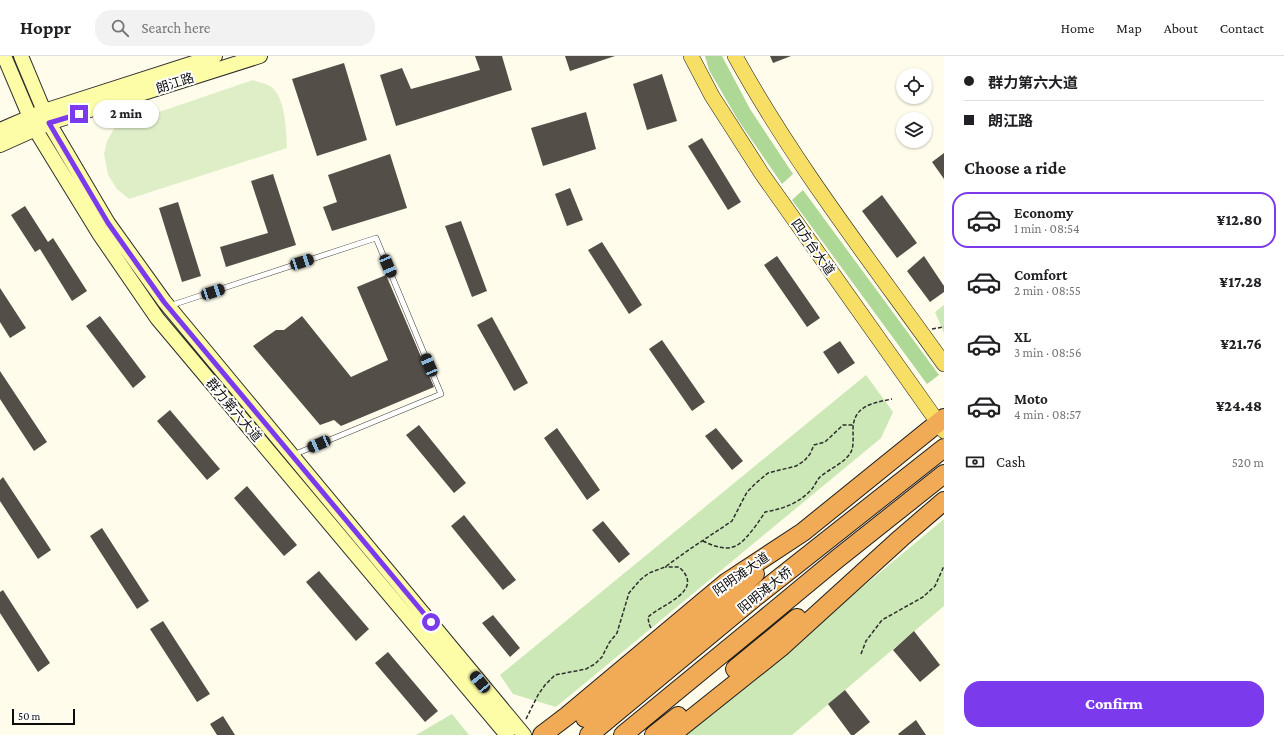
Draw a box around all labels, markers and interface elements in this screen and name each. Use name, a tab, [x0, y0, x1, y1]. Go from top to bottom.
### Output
search box	[95, 10, 375, 46]
text: Hoppr	[20, 17, 71, 38]
icon: search	[109, 17, 131, 39]
text: Search here	[141, 20, 210, 36]
text: Home	[1061, 20, 1094, 36]
text: Map	[1116, 20, 1142, 36]
text: About	[1164, 20, 1198, 36]
text: Contact	[1220, 20, 1264, 36]
map controls	[896, 68, 932, 148]
button: locate	[896, 68, 932, 104]
street label: 朗江路	[154, 70, 196, 96]
text: 群力第六大道	[988, 75, 1078, 91]
callout: 2 min	[93, 100, 159, 128]
route end	[70, 105, 88, 123]
text: 2 min	[110, 106, 142, 121]
button: layers	[896, 112, 932, 148]
text: 朗江路	[988, 113, 1033, 129]
text: Choose a ride	[964, 158, 1066, 178]
icon: car	[966, 202, 1002, 238]
text: Economy	[1014, 205, 1073, 221]
text: ¥12.80	[1217, 212, 1262, 228]
street label: 四方台大道	[788, 216, 838, 278]
text: 1 min · 08:54	[1014, 221, 1080, 236]
car	[289, 253, 315, 271]
car	[378, 253, 398, 279]
icon: car	[966, 264, 1002, 300]
text: Comfort	[1014, 267, 1068, 283]
text: ¥17.28	[1219, 274, 1262, 290]
car	[200, 283, 226, 301]
text: 2 min · 08:55	[1014, 283, 1081, 298]
icon: car	[966, 326, 1002, 362]
text: XL	[1014, 329, 1031, 345]
text: ¥21.76	[1220, 336, 1262, 352]
text: 3 min · 08:56	[1014, 345, 1082, 360]
car	[419, 352, 439, 378]
street label: 群力第六大道	[203, 375, 265, 445]
icon: car	[966, 388, 1002, 424]
text: Moto	[1014, 391, 1048, 407]
text: ¥24.48	[1216, 398, 1262, 414]
text: 4 min · 08:57	[1014, 407, 1081, 422]
car	[306, 434, 332, 454]
icon: cash	[964, 451, 986, 473]
text: Cash	[996, 454, 1026, 470]
text: 520 m	[1232, 455, 1264, 470]
street label: 阳明滩大道	[710, 549, 772, 599]
street label: 阳明滩大桥	[735, 564, 795, 616]
route start	[422, 613, 440, 631]
car	[468, 669, 492, 695]
button: Confirm	[964, 681, 1264, 727]
scale bar	[12, 707, 75, 726]
text: 50 m	[18, 710, 40, 722]

